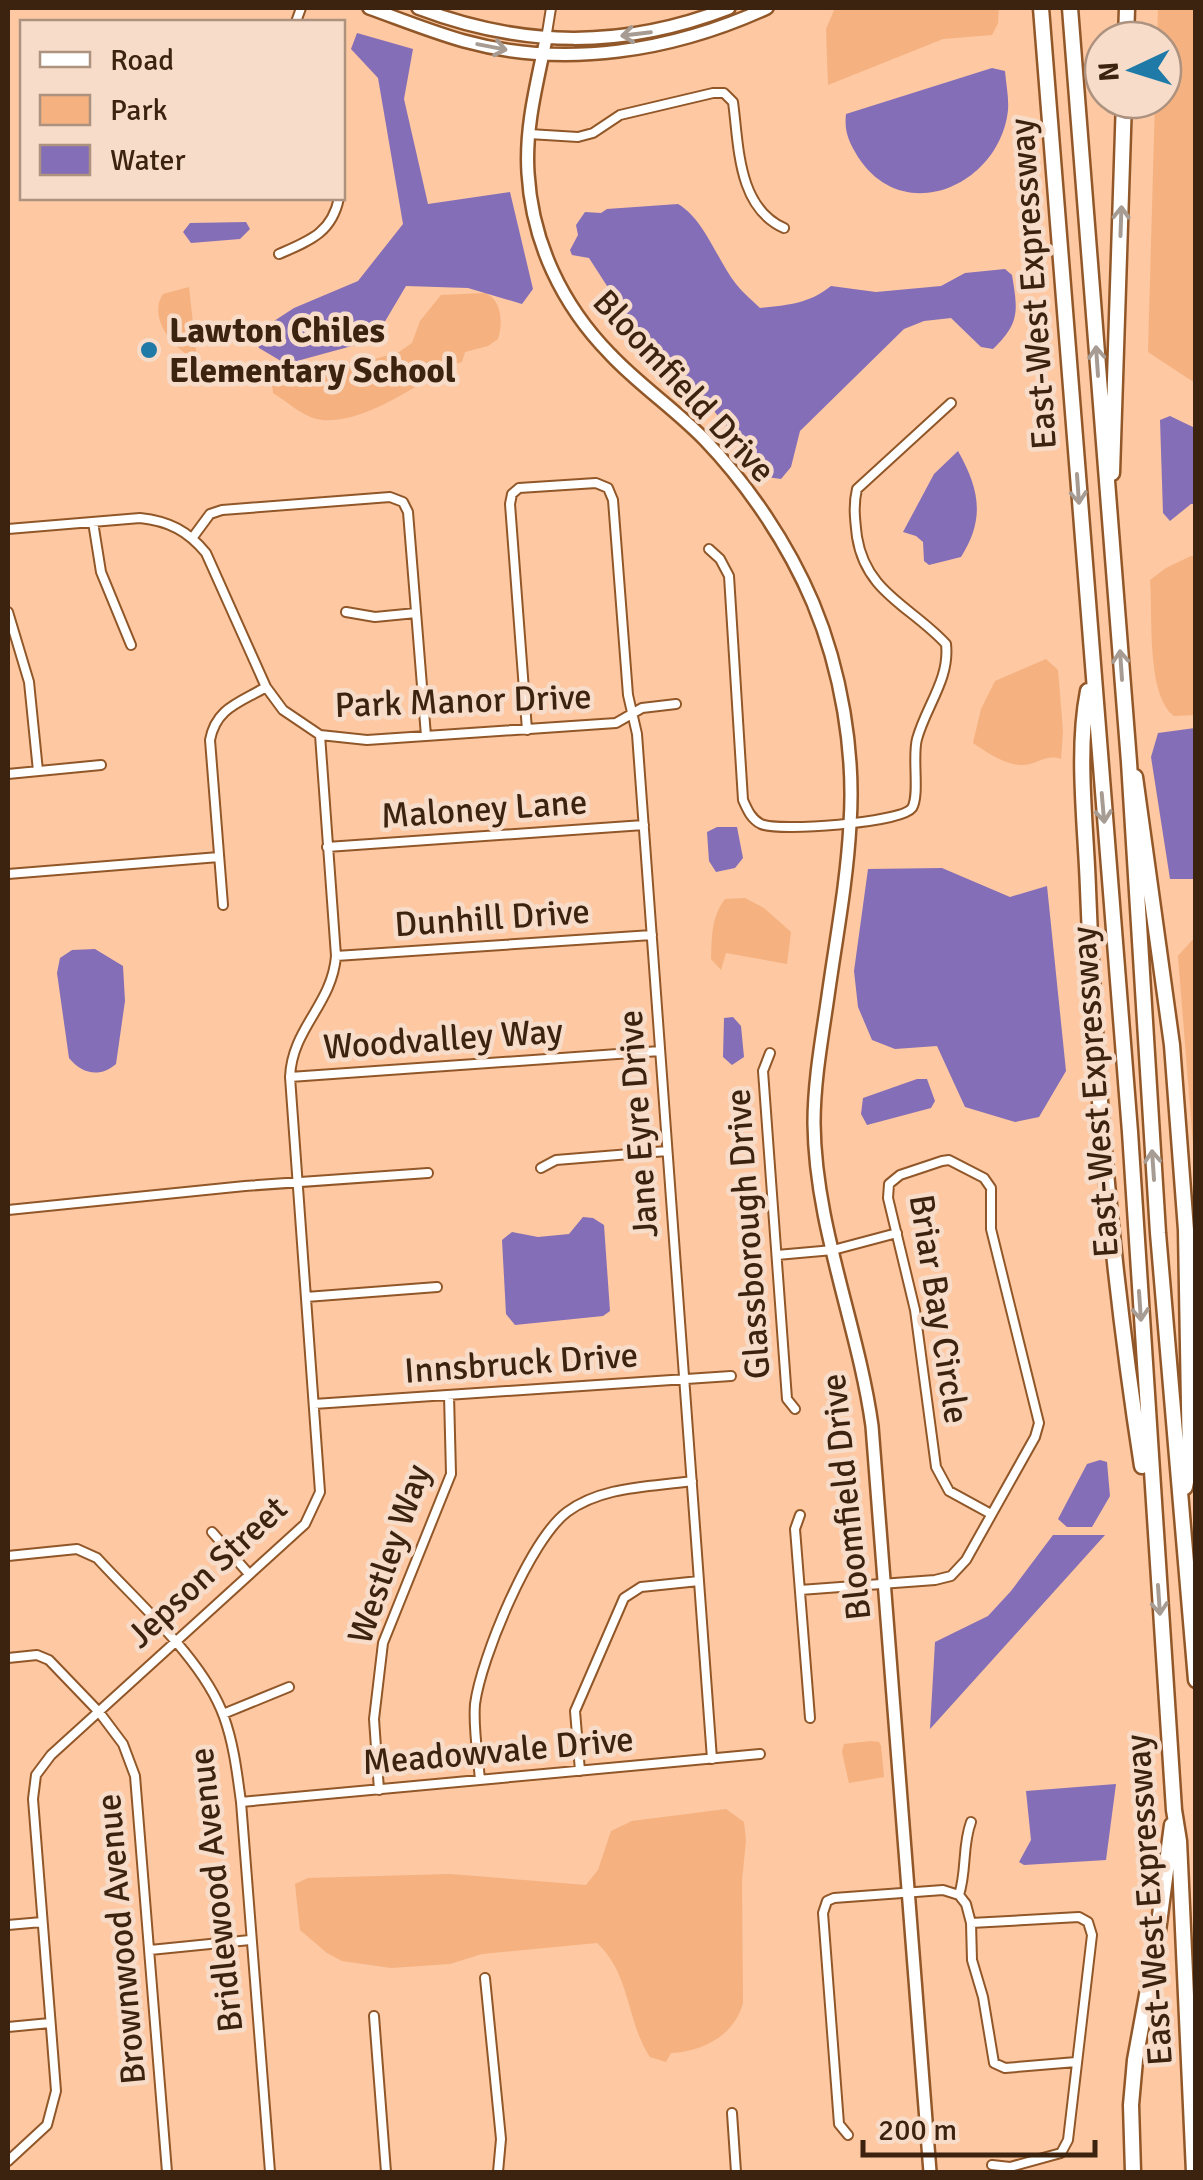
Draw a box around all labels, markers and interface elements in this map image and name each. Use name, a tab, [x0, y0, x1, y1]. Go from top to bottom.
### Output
legend	[20, 20, 345, 200]
north arrow	[1083, 20, 1183, 120]
one-way arrow	[620, 25, 652, 44]
one-way arrow	[475, 38, 508, 57]
text: Road	[110, 42, 174, 79]
text: N	[1091, 61, 1127, 83]
text: Park	[110, 92, 168, 129]
street label: East-West Expressway	[1000, 117, 1066, 451]
text: Water	[110, 142, 186, 179]
one-way arrow	[1111, 206, 1130, 238]
street label: Bloomfield Drive	[584, 281, 784, 491]
place label: Lawton Chiles Elementary School	[169, 309, 456, 392]
marker: Lawton Chiles Elementary School	[138, 339, 160, 361]
one-way arrow	[1087, 346, 1106, 378]
one-way arrow	[1069, 472, 1088, 504]
one-way arrow	[1111, 649, 1130, 682]
street label: Park Manor Drive	[334, 675, 592, 727]
street label: Maloney Lane	[379, 780, 589, 838]
one-way arrow	[1094, 791, 1113, 823]
street label: Dunhill Drive	[393, 890, 591, 946]
street label: East-West Expressway	[1062, 925, 1128, 1259]
street label: Woodvalley Way	[322, 1009, 564, 1069]
street label: Jane Eyre Drive	[609, 1009, 667, 1239]
street label: Glassborough Drive	[716, 1087, 780, 1381]
one-way arrow	[1143, 1149, 1162, 1181]
street label: Briar Bay Circle	[900, 1191, 978, 1427]
one-way arrow	[1131, 1290, 1150, 1322]
street label: Innsbruck Drive	[403, 1333, 639, 1393]
street label: Bloomfield Drive	[812, 1372, 880, 1622]
street label: Westley Way	[338, 1459, 440, 1649]
street label: Jepson Street	[118, 1487, 296, 1657]
one-way arrow	[1150, 1583, 1169, 1615]
street label: Meadowvale Drive	[361, 1718, 635, 1784]
street label: East-West Expressway	[1116, 1733, 1182, 2067]
street label: Bridlewood Avenue	[180, 1745, 252, 2035]
street label: Brownwood Avenue	[87, 1792, 155, 2086]
scale bar	[863, 2095, 1096, 2157]
text: 200 m	[878, 2112, 957, 2149]

